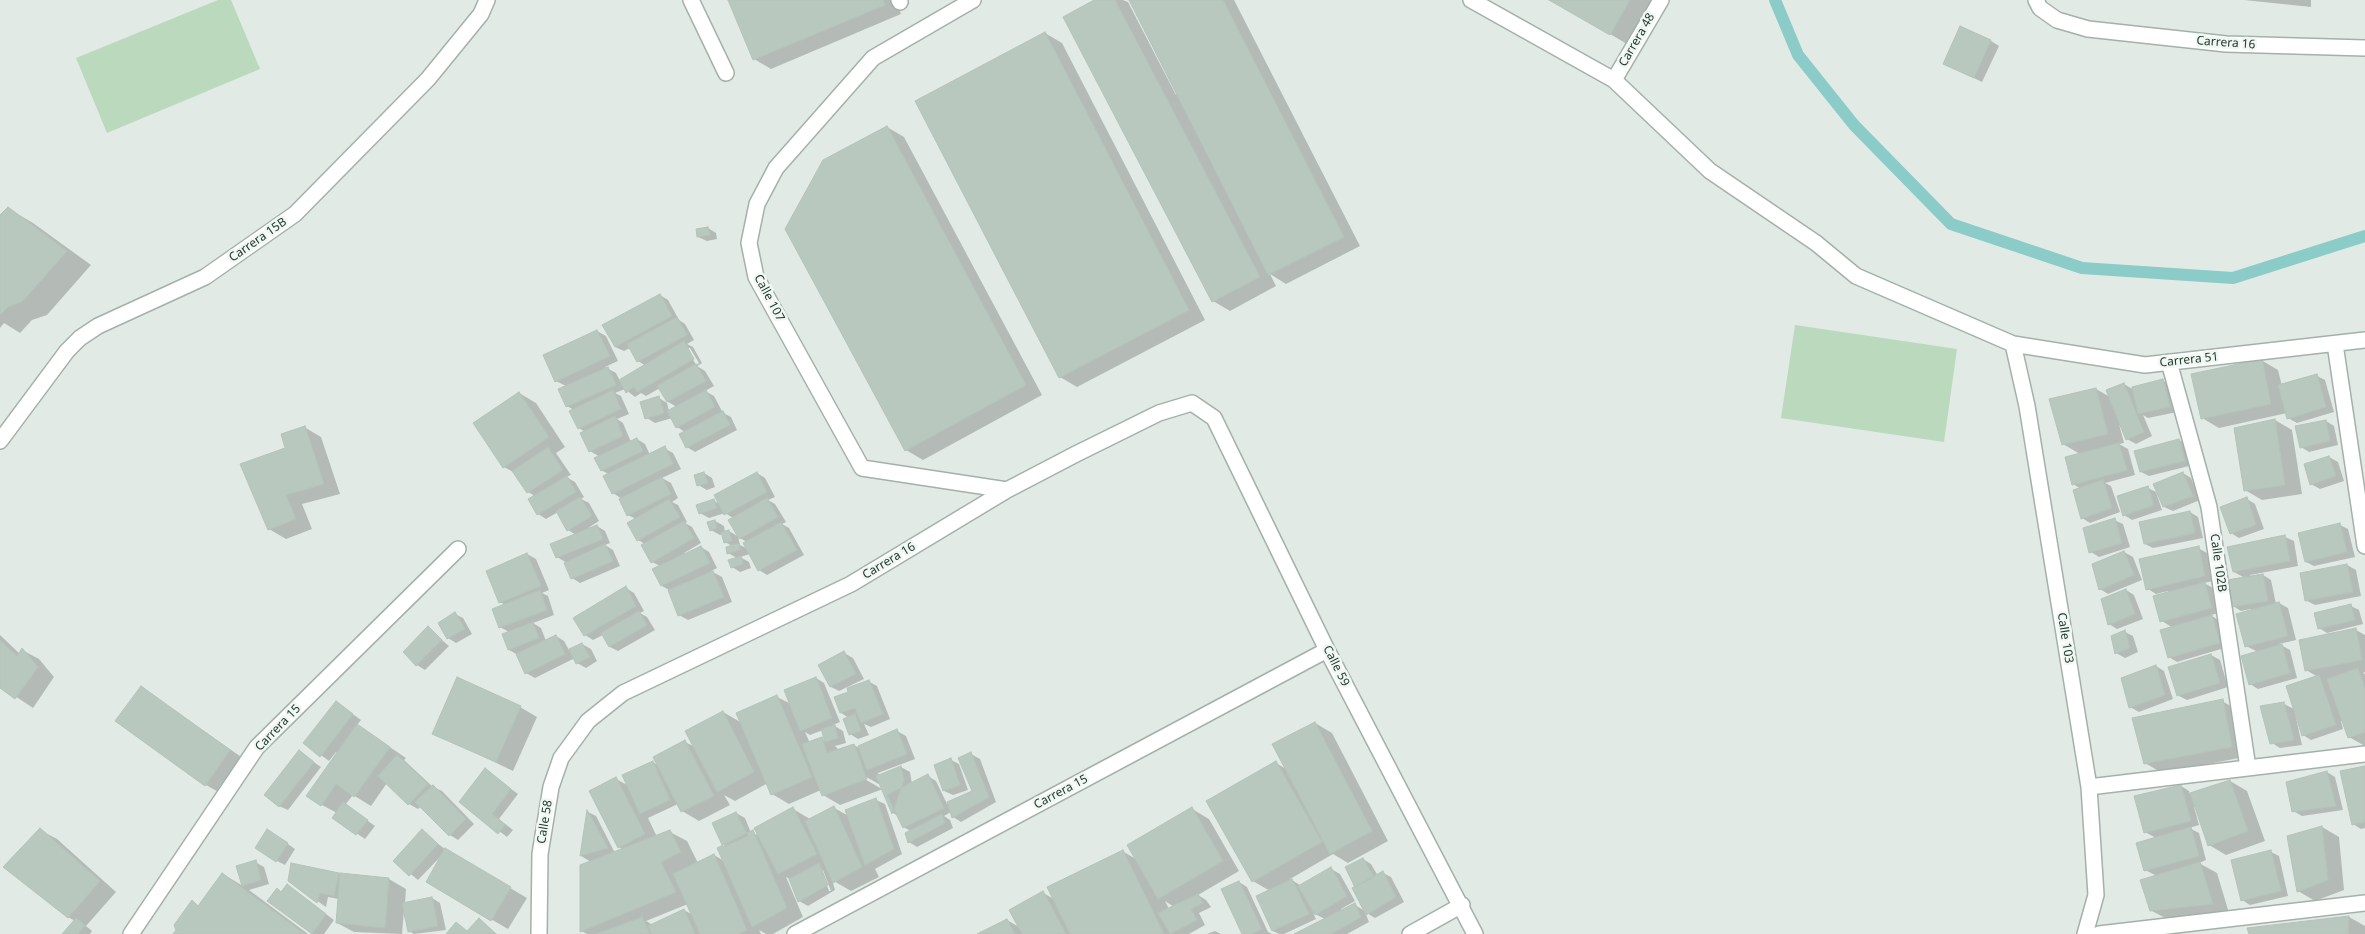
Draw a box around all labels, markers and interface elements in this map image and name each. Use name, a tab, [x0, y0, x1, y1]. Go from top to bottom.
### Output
street label: Carrera 48	[1616, 11, 1658, 69]
street label: Carrera 16	[2196, 34, 2256, 52]
street label: Carrera 15B	[226, 215, 290, 265]
street label: Calle 107	[751, 272, 787, 324]
street label: Carrera 51	[2159, 350, 2219, 370]
street label: Calle 102B	[2207, 533, 2229, 593]
street label: Carrera 16	[860, 540, 918, 582]
street label: Calle 103	[2054, 612, 2076, 664]
street label: Calle 59	[1320, 643, 1352, 689]
street label: Carrera 15	[252, 702, 304, 754]
street label: Carrera 15	[1032, 772, 1090, 812]
street label: Calle 58	[534, 799, 556, 845]

